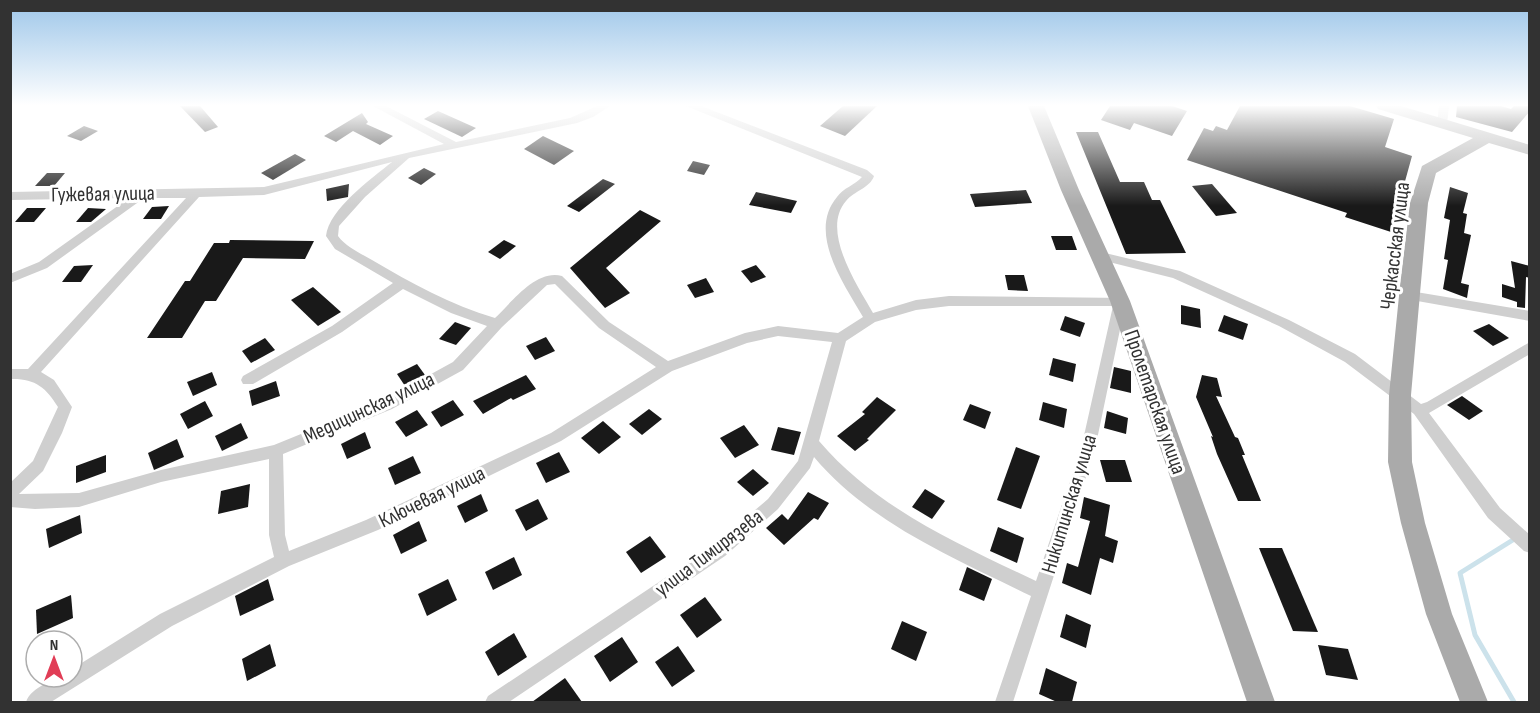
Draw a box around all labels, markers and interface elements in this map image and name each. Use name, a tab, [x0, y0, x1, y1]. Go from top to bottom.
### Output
street label: Гужевая улица	[51, 181, 155, 207]
street label: Черкасская улица	[1375, 181, 1415, 311]
street label: Пролетарская улица	[1119, 327, 1191, 477]
street label: Медицинская улица	[300, 367, 438, 449]
street label: Никитинская улица	[1036, 431, 1102, 577]
street label: Ключевая улица	[375, 461, 489, 533]
street label: улица Тимирязева	[650, 504, 768, 602]
north arrow	[24, 629, 84, 689]
text: N	[50, 636, 58, 655]

